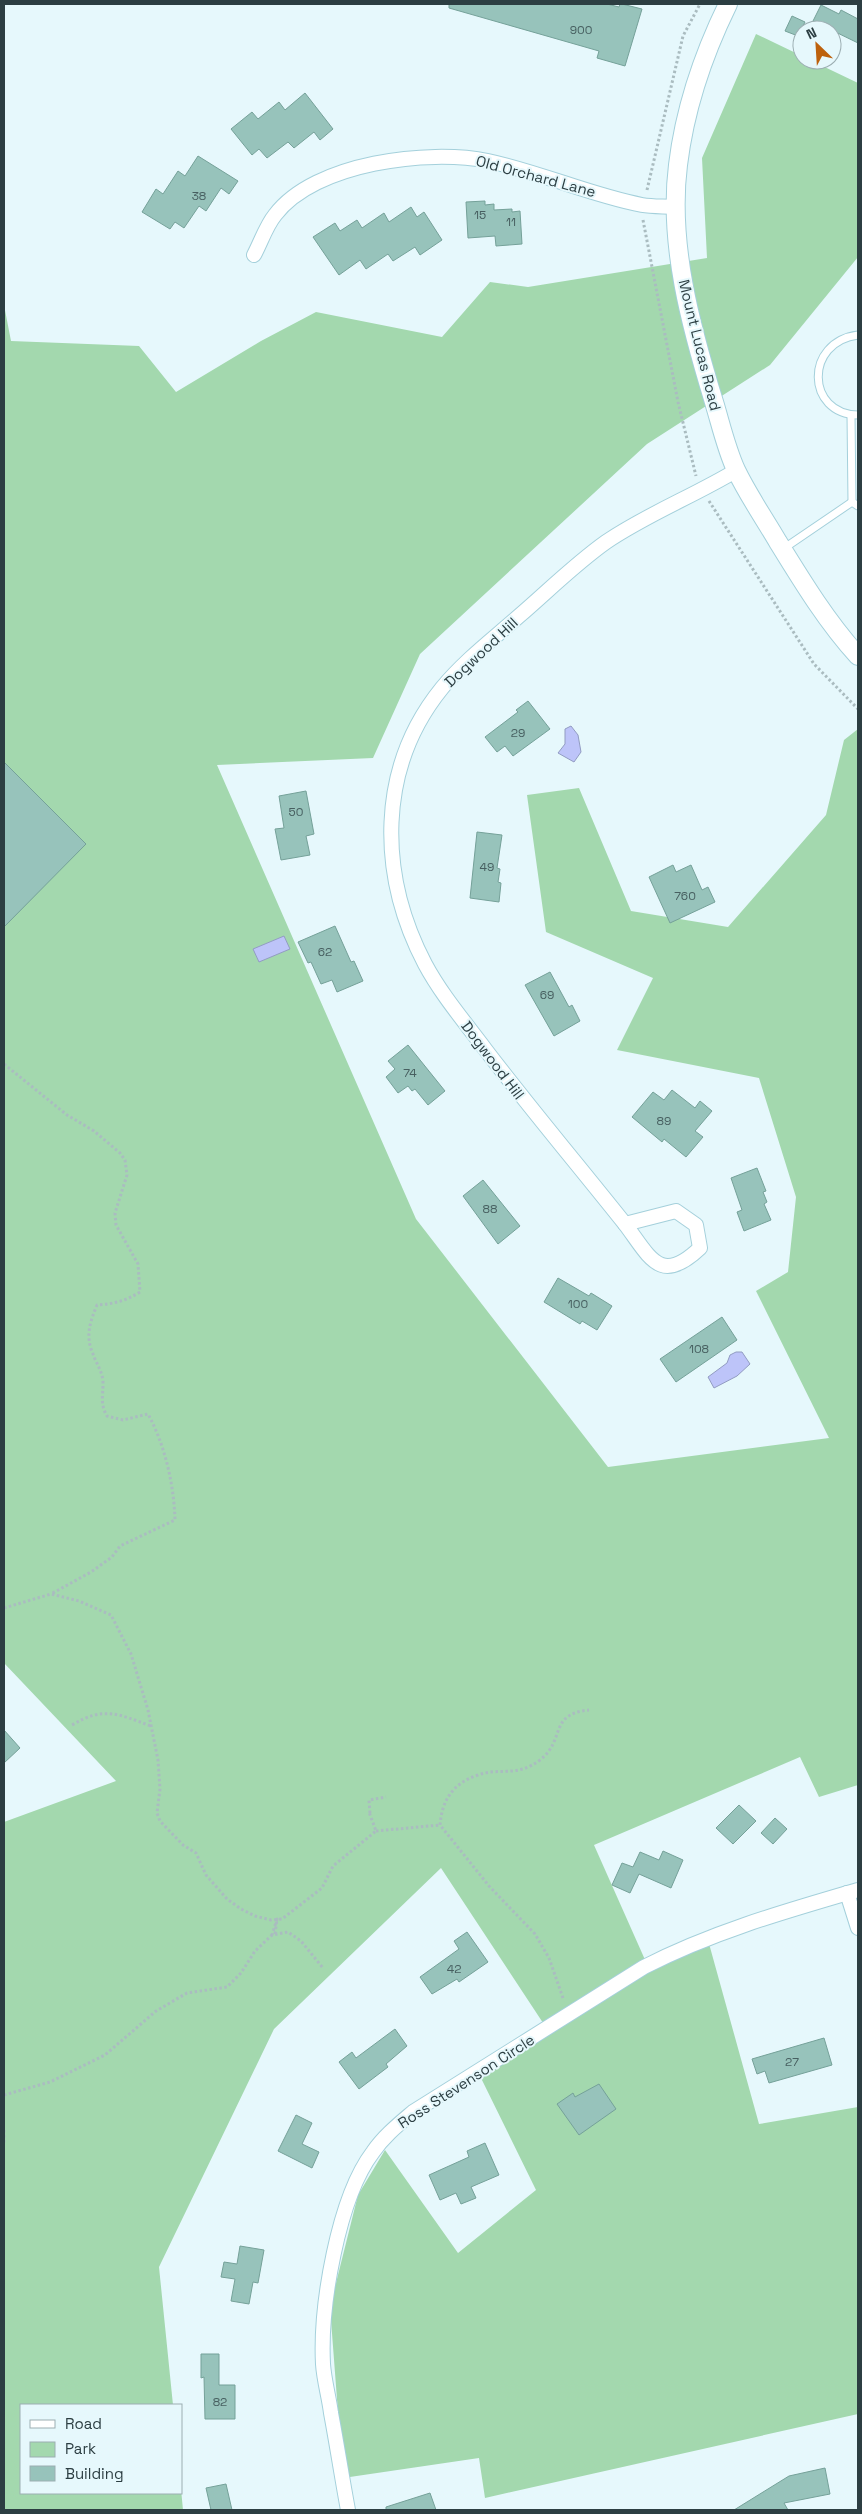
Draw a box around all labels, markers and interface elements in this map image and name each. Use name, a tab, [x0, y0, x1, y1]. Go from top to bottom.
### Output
north arrow	[792, 20, 842, 70]
house number: 900	[570, 22, 592, 38]
text: N	[803, 23, 820, 43]
street label: Old Orchard Lane	[474, 151, 598, 201]
house number: 38	[192, 188, 206, 204]
house number: 15	[474, 207, 486, 223]
house number: 11	[506, 214, 516, 230]
street label: Mount Lucas Road	[675, 277, 725, 413]
street label: Dogwood Hill	[440, 613, 522, 691]
house number: 29	[511, 725, 525, 741]
house number: 50	[289, 804, 303, 820]
house number: 49	[480, 859, 494, 875]
house number: 760	[674, 888, 696, 904]
house number: 62	[318, 944, 332, 960]
house number: 69	[540, 987, 554, 1003]
street label: Dogwood Hill	[457, 1017, 529, 1103]
house number: 74	[403, 1065, 417, 1081]
house number: 89	[657, 1113, 671, 1129]
house number: 88	[483, 1201, 497, 1217]
house number: 100	[568, 1296, 588, 1312]
house number: 108	[689, 1341, 709, 1357]
house number: 42	[447, 1961, 461, 1977]
street label: Ross Stevenson Circle	[394, 2030, 538, 2132]
house number: 27	[785, 2054, 799, 2070]
house number: 82	[213, 2394, 227, 2410]
legend	[20, 2404, 182, 2494]
text: Road	[65, 2414, 102, 2433]
text: Park	[65, 2439, 96, 2458]
text: Building	[65, 2464, 124, 2483]

